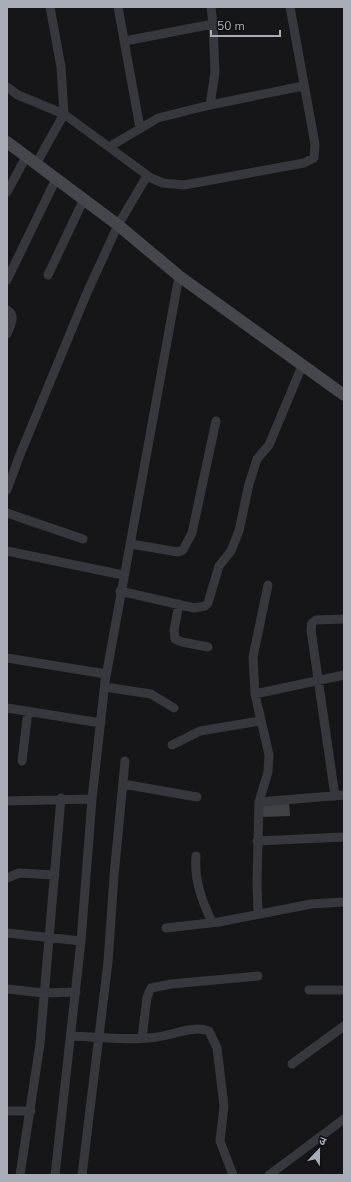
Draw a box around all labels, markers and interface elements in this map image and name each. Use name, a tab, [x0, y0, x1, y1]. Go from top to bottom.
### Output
scale bar	[211, 12, 280, 38]
text: 50 m	[217, 18, 245, 34]
north arrow	[299, 1130, 339, 1170]
text: उ	[317, 1133, 329, 1150]

